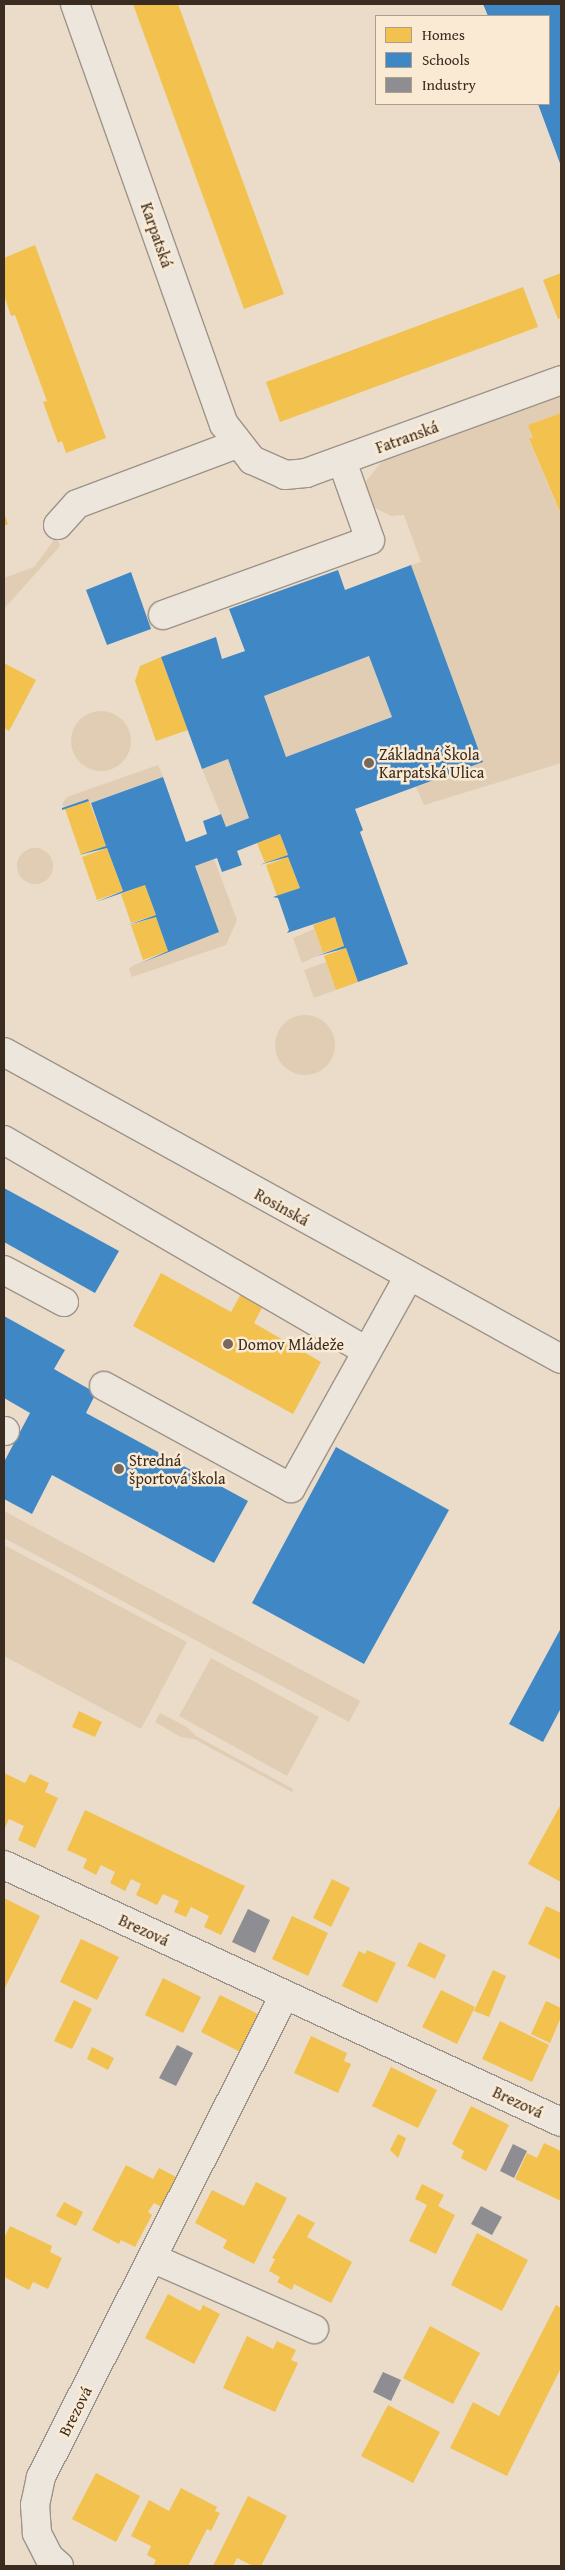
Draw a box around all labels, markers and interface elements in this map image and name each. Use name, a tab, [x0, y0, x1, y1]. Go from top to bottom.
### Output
legend	[375, 15, 550, 105]
text: Homes	[422, 24, 465, 45]
text: Schools	[422, 49, 470, 70]
text: Industry	[422, 74, 476, 95]
street label: Karpatská	[137, 200, 177, 270]
street label: Fatranská	[373, 417, 441, 457]
place label: Základná Škola Karpatská Ulica	[379, 744, 484, 782]
marker: Základná Škola Karpatská Ulica	[363, 757, 375, 769]
street label: Rosinská	[251, 1184, 313, 1230]
place label: Domov Mládeže	[238, 1334, 344, 1354]
marker: Domov Mládeže	[222, 1338, 234, 1350]
place label: Stredná športová škola	[129, 1450, 226, 1488]
marker: Stredná športová škola	[113, 1463, 125, 1475]
street label: Brezová	[116, 1910, 172, 1950]
street label: Brezová	[490, 2082, 546, 2122]
street label: Brezová	[54, 2383, 96, 2439]

